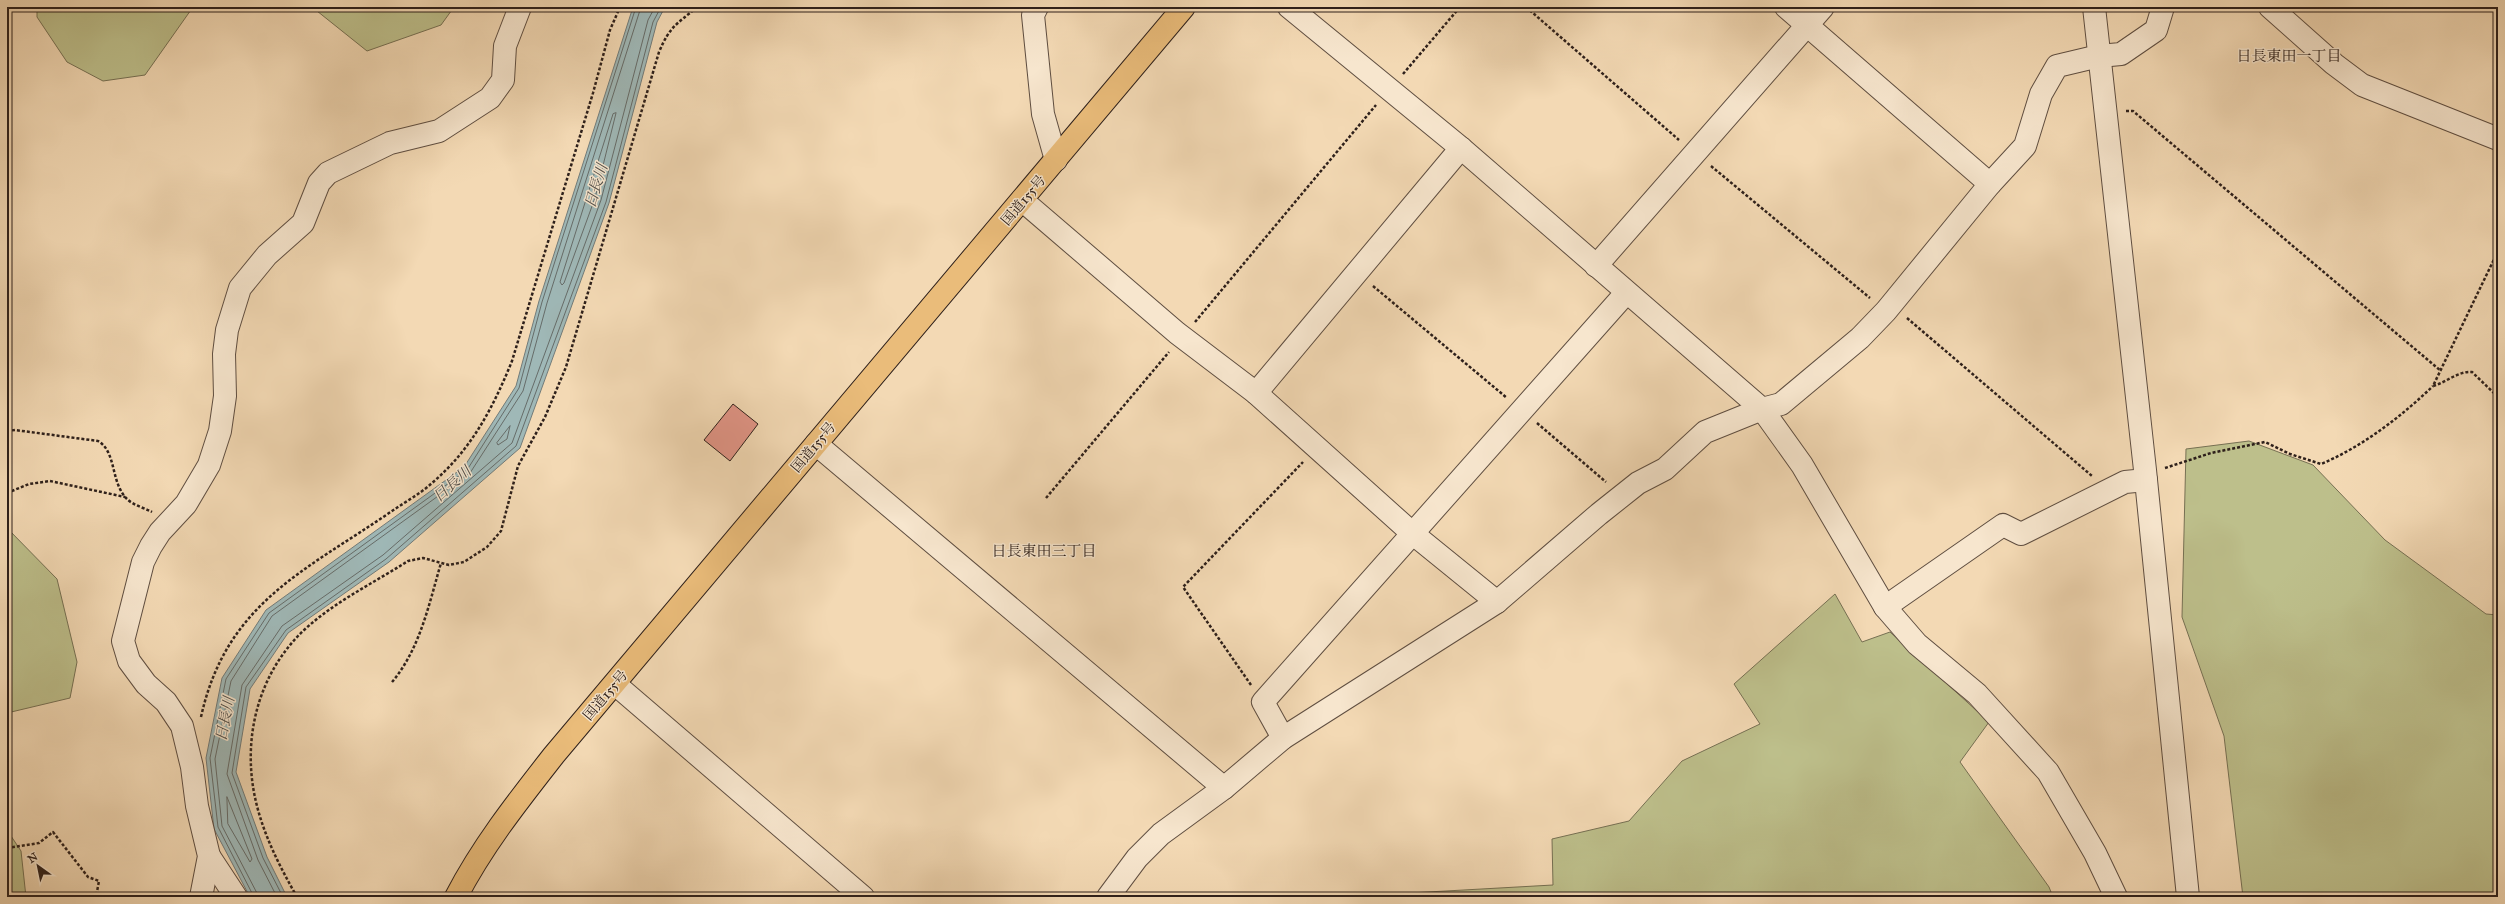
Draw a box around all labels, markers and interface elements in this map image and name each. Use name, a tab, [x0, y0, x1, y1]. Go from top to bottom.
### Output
district label: 日長東田一丁目	[2236, 47, 2342, 65]
water label: 日長川	[581, 160, 612, 210]
street label: 国道155号	[997, 172, 1049, 229]
street label: 国道155号	[787, 419, 839, 476]
water label: 日長川	[429, 461, 476, 506]
district label: 日長東田三丁目	[991, 542, 1097, 560]
street label: 国道155号	[579, 667, 631, 724]
water label: 日長川	[212, 693, 239, 743]
north arrow	[18, 846, 58, 886]
text: N	[25, 850, 41, 866]

